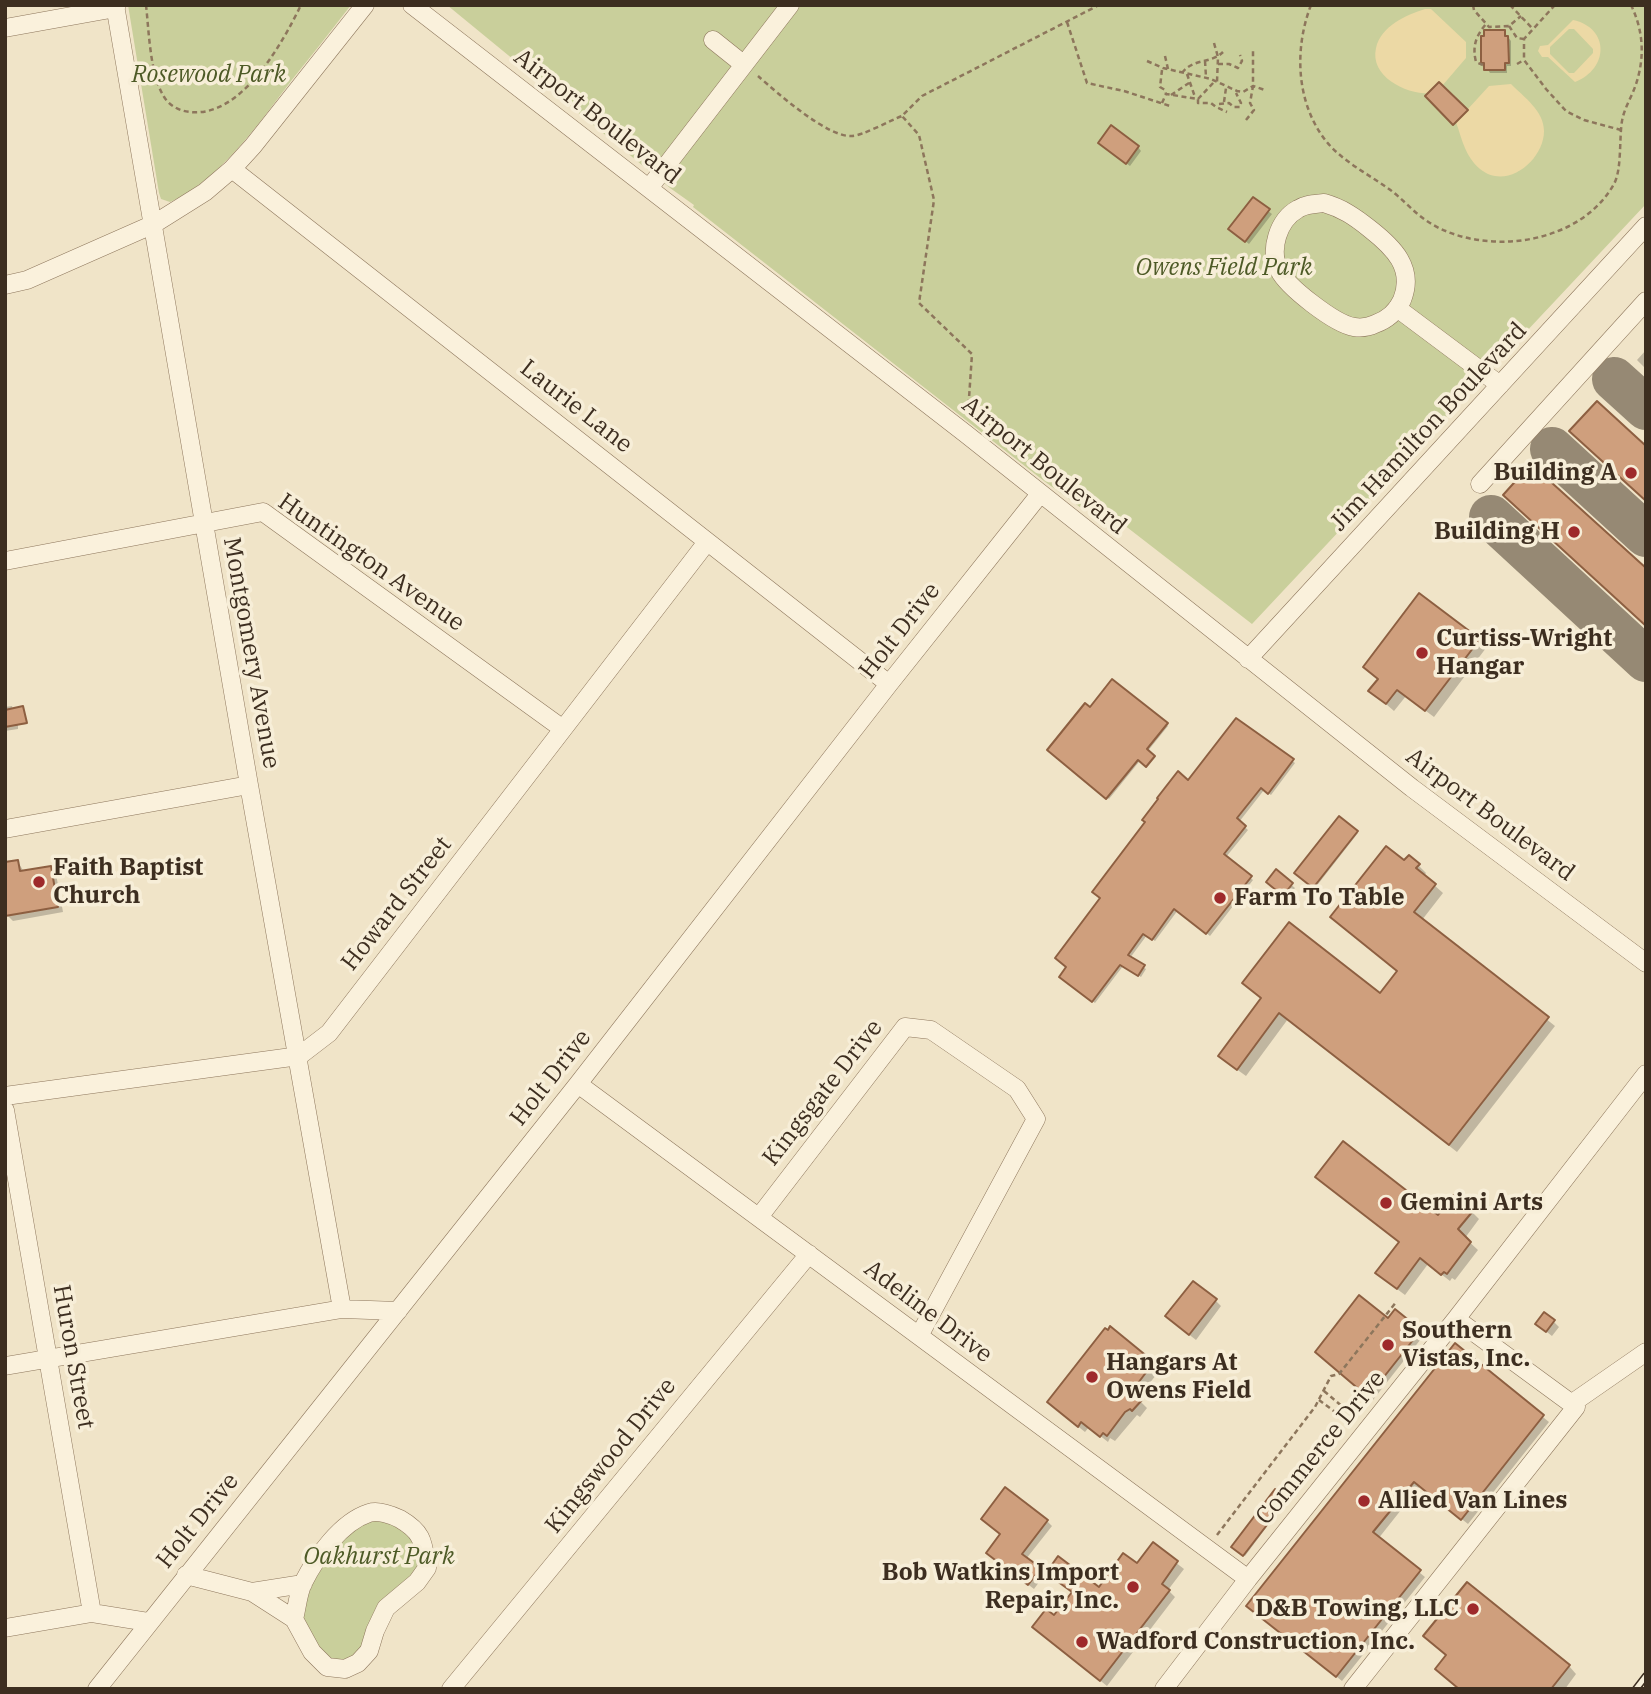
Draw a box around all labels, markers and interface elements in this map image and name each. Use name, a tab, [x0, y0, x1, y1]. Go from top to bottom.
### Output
street label: Airport Boulevard	[508, 43, 686, 191]
park label: Rosewood Park	[132, 61, 286, 89]
park label: Owens Field Park	[1136, 254, 1312, 282]
street label: Jim Hamilton Boulevard	[1325, 317, 1533, 537]
street label: Laurie Lane	[514, 354, 638, 460]
street label: Airport Boulevard	[956, 391, 1132, 541]
place label: Building A	[1494, 459, 1617, 487]
marker: Building A	[1623, 465, 1639, 481]
street label: Huntington Avenue	[272, 488, 470, 638]
place label: Building H	[1434, 518, 1560, 546]
marker: Building H	[1566, 524, 1582, 540]
street label: Montgomery Avenue	[216, 535, 286, 771]
street label: Holt Drive	[853, 577, 947, 685]
place label: Curtiss-Wright Hangar	[1436, 625, 1612, 681]
marker: Curtiss-Wright Hangar	[1414, 645, 1430, 661]
street label: Airport Boulevard	[1400, 742, 1580, 888]
street label: Howard Street	[336, 831, 458, 977]
place label: Faith Baptist Church	[53, 854, 203, 910]
marker: Faith Baptist Church	[31, 874, 47, 890]
place label: Farm To Table	[1234, 884, 1404, 912]
marker: Farm To Table	[1212, 890, 1228, 906]
street label: Kingsgate Drive	[757, 1014, 889, 1172]
street label: Holt Drive	[504, 1024, 598, 1132]
place label: Gemini Arts	[1400, 1189, 1543, 1217]
marker: Gemini Arts	[1378, 1195, 1394, 1211]
street label: Adeline Drive	[858, 1254, 998, 1370]
street label: Huron Street	[46, 1282, 100, 1432]
place label: Southern Vistas, Inc.	[1402, 1317, 1530, 1373]
marker: Southern Vistas, Inc.	[1380, 1337, 1396, 1353]
place label: Hangars At Owens Field	[1106, 1349, 1251, 1405]
street label: Commerce Drive	[1250, 1365, 1392, 1531]
marker: Hangars At Owens Field	[1084, 1369, 1100, 1385]
street label: Kingswood Drive	[540, 1373, 682, 1539]
street label: Holt Drive	[151, 1468, 245, 1574]
place label: Allied Van Lines	[1378, 1487, 1568, 1515]
marker: Allied Van Lines	[1356, 1493, 1372, 1509]
park label: Oakhurst Park	[303, 1543, 455, 1571]
place label: Bob Watkins Import Repair, Inc.	[882, 1559, 1119, 1615]
marker: Bob Watkins Import Repair, Inc.	[1125, 1579, 1141, 1595]
place label: D&B Towing, LLC	[1255, 1595, 1459, 1623]
marker: D&B Towing, LLC	[1465, 1601, 1481, 1617]
place label: Wadford Construction, Inc.	[1096, 1628, 1415, 1656]
marker: Wadford Construction, Inc.	[1074, 1634, 1090, 1650]

